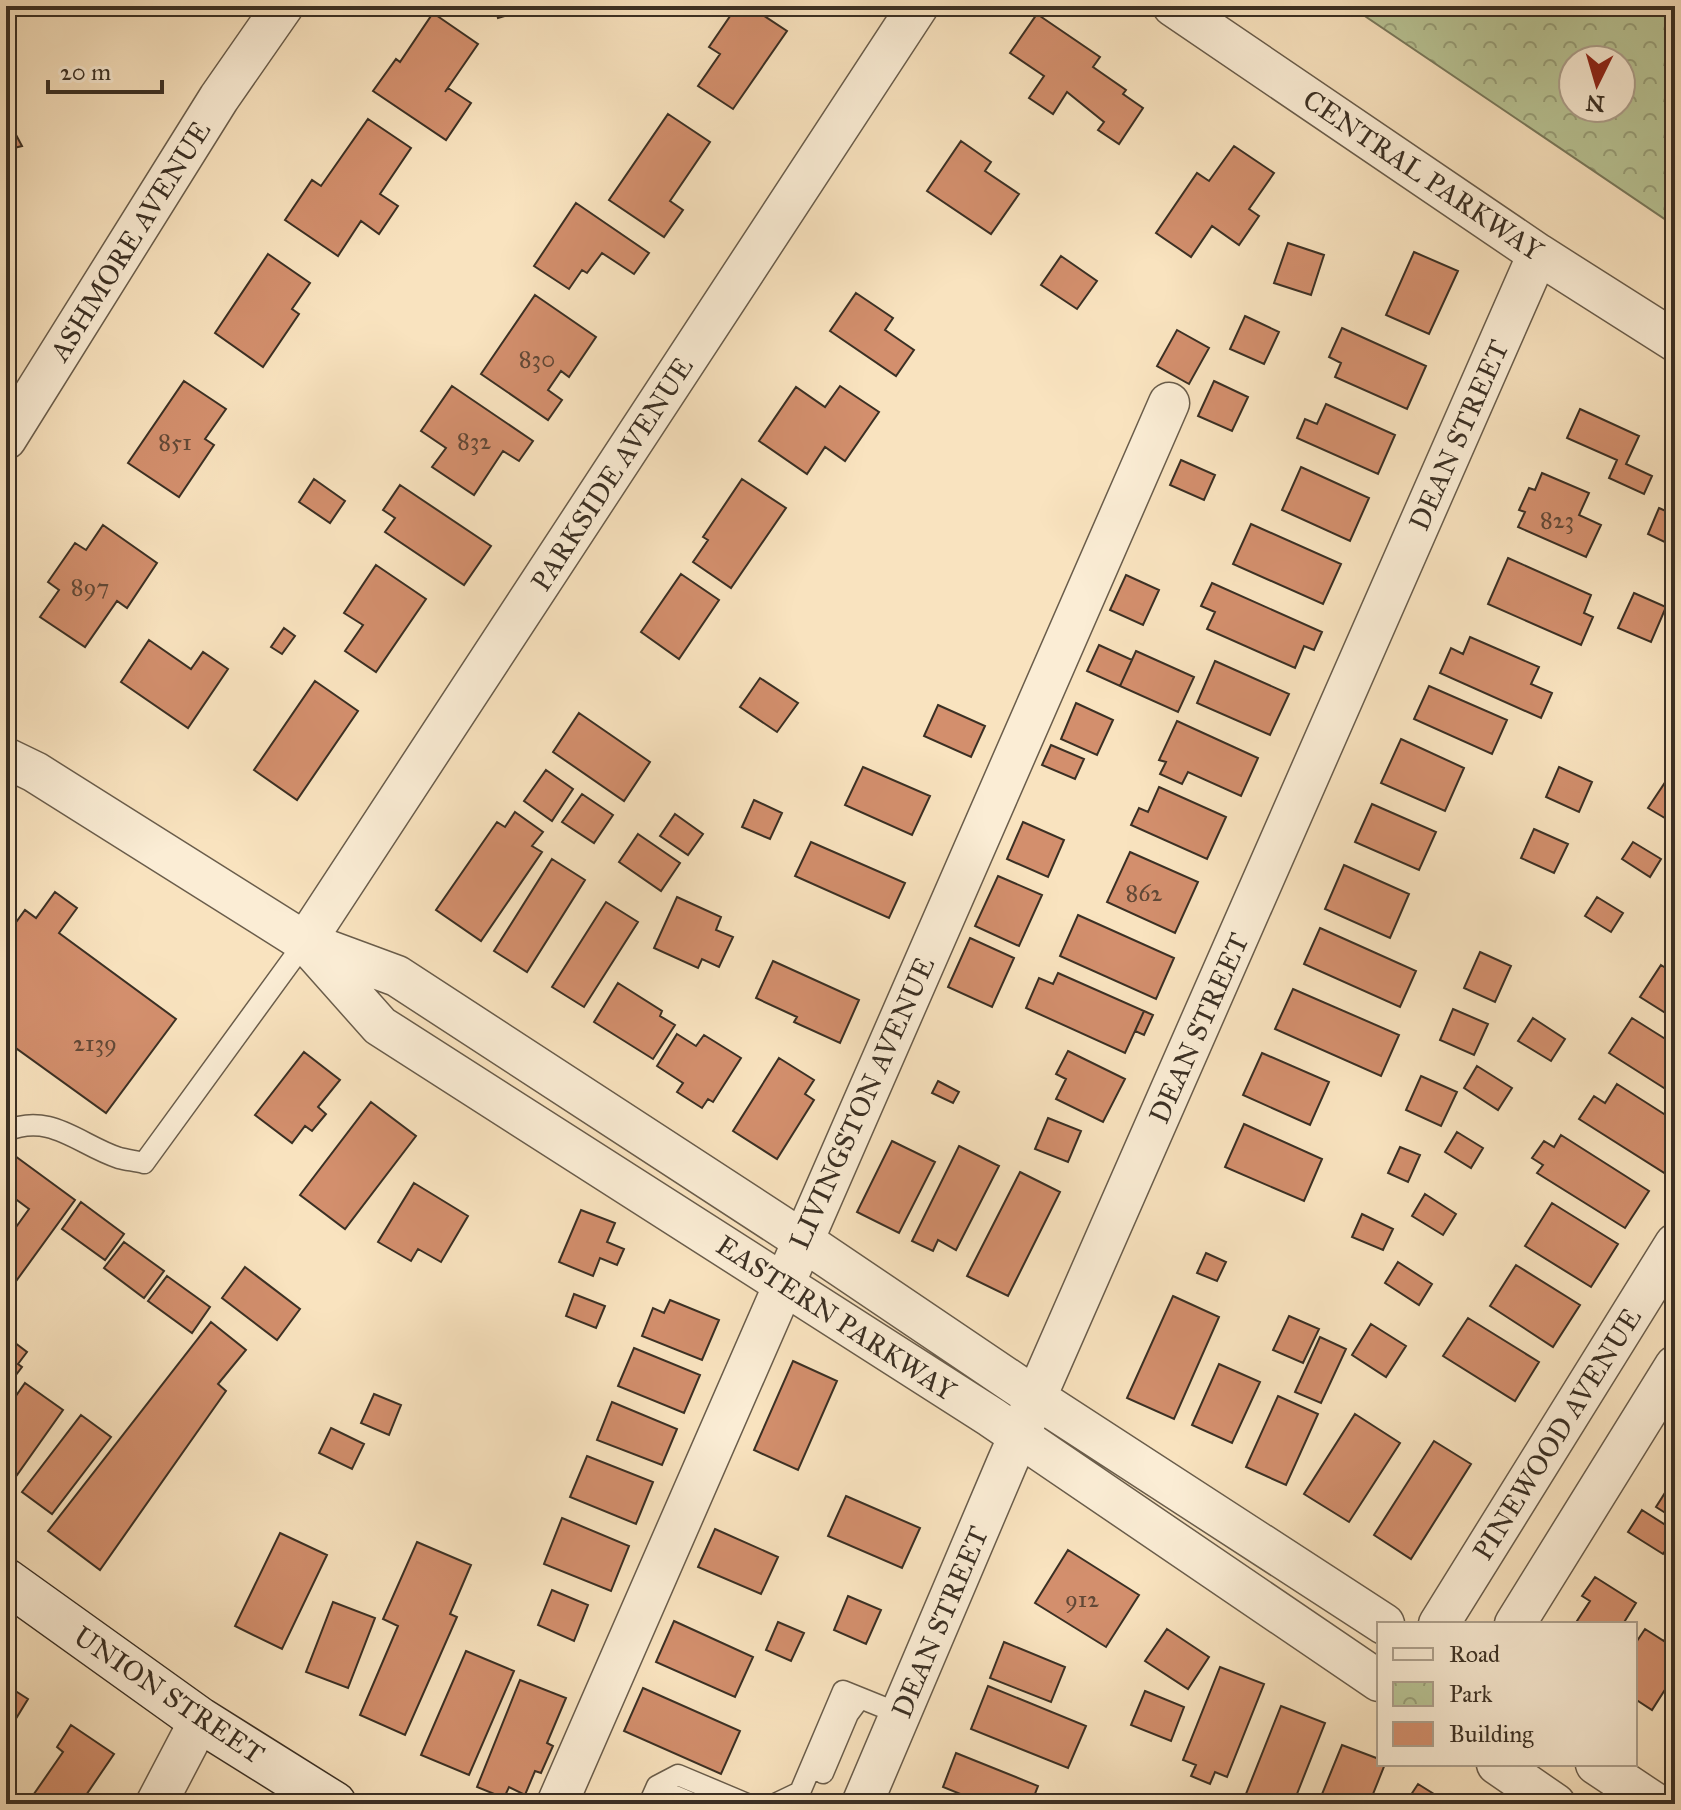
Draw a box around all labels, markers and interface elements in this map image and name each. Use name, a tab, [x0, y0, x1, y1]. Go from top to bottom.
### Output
scale bar	[48, 44, 162, 94]
north arrow	[1557, 44, 1637, 124]
text: 20 m	[60, 57, 111, 87]
street label: CENTRAL PARKWAY	[1296, 82, 1551, 269]
text: N	[1584, 89, 1606, 118]
street label: ASHMORE AVENUE	[41, 114, 218, 368]
street label: DEAN STREET	[1401, 334, 1517, 536]
house number: 830	[519, 344, 555, 374]
street label: PARKSIDE AVENUE	[523, 350, 701, 598]
house number: 832	[457, 426, 491, 456]
house number: 851	[158, 427, 192, 457]
house number: 823	[1540, 505, 1574, 535]
house number: 897	[71, 572, 109, 602]
house number: 862	[1126, 878, 1163, 908]
street label: DEAN STREET	[1141, 927, 1257, 1129]
street label: LIVINGSTON AVENUE	[782, 951, 942, 1255]
house number: 2139	[73, 1028, 117, 1058]
street label: EASTERN PARKWAY	[710, 1228, 963, 1409]
street label: PINEWOOD AVENUE	[1465, 1302, 1649, 1566]
street label: DEAN STREET	[884, 1521, 996, 1723]
house number: 912	[1065, 1584, 1099, 1614]
street label: UNION STREET	[67, 1618, 271, 1772]
legend	[1377, 1622, 1637, 1766]
text: Road	[1449, 1639, 1500, 1669]
text: Park	[1449, 1679, 1493, 1709]
text: Building	[1449, 1719, 1534, 1749]

